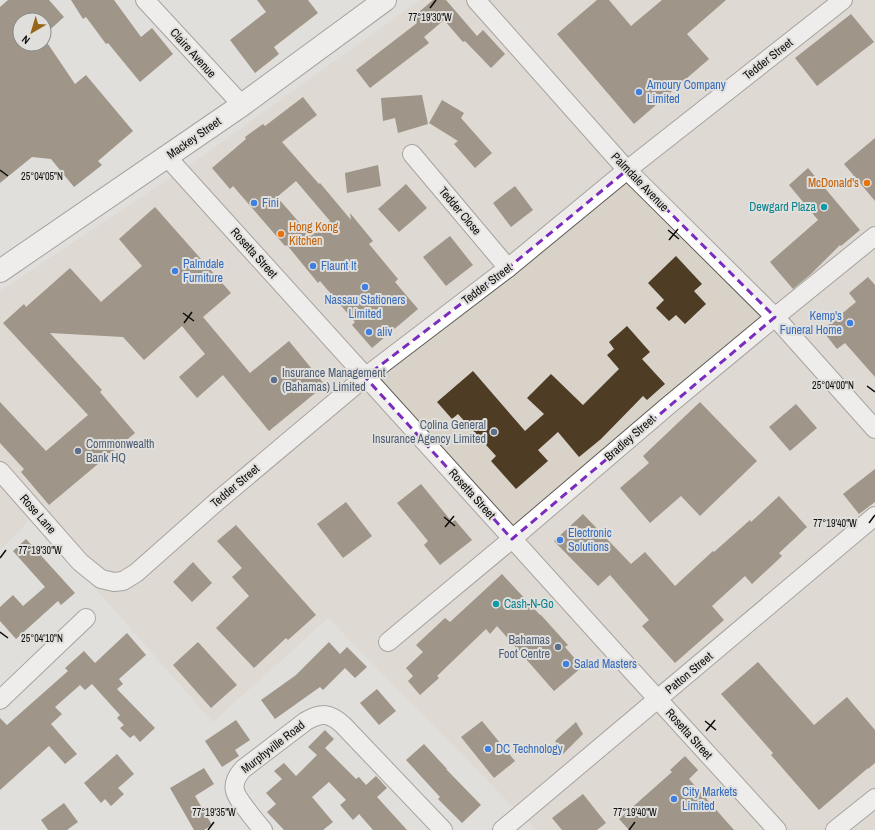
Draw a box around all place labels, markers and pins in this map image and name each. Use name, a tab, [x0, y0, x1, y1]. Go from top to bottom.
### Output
place label: Amoury Company Limited	[646, 77, 726, 107]
marker: Amoury Company Limited	[634, 87, 644, 97]
place label: McDonald's	[808, 175, 859, 191]
marker: McDonald's	[862, 178, 872, 188]
place label: Fini	[262, 195, 279, 211]
marker: Fini	[249, 198, 259, 208]
place label: Dewgard Plaza	[749, 199, 817, 215]
marker: Dewgard Plaza	[819, 202, 829, 212]
place label: Hong Kong Kitchen	[289, 219, 339, 249]
marker: Hong Kong Kitchen	[276, 229, 286, 239]
place label: Palmdale Furniture	[183, 256, 224, 286]
place label: Flaunt It	[321, 258, 357, 274]
marker: Flaunt It	[308, 261, 318, 271]
marker: Palmdale Furniture	[170, 266, 180, 276]
marker: Nassau Stationers Limited	[360, 282, 370, 292]
place label: Nassau Stationers Limited	[325, 292, 406, 322]
place label: Kemp's Funeral Home	[780, 308, 842, 338]
marker: Kemp's Funeral Home	[845, 318, 855, 328]
place label: aliv	[377, 324, 392, 340]
marker: aliv	[364, 327, 374, 337]
place label: Insurance Management (Bahamas) Limited	[282, 365, 386, 395]
marker: Insurance Management (Bahamas) Limited	[269, 375, 279, 385]
place label: Colina General Insurance Agency Limited	[372, 417, 486, 447]
marker: Colina General Insurance Agency Limited	[489, 427, 499, 437]
place label: Commonwealth Bank HQ	[86, 436, 154, 466]
marker: Commonwealth Bank HQ	[73, 446, 83, 456]
place label: Electronic Solutions	[568, 525, 612, 555]
marker: Electronic Solutions	[555, 535, 565, 545]
place label: Cash-N-Go	[504, 596, 554, 612]
marker: Cash-N-Go	[491, 599, 501, 609]
place label: Bahamas Foot Centre	[499, 632, 550, 662]
marker: Bahamas Foot Centre	[553, 642, 563, 652]
place label: Salad Masters	[574, 656, 637, 672]
marker: Salad Masters	[561, 659, 571, 669]
place label: DC Technology	[496, 741, 563, 757]
marker: DC Technology	[483, 744, 493, 754]
place label: City Markets Limited	[682, 784, 737, 814]
marker: City Markets Limited	[669, 794, 679, 804]

